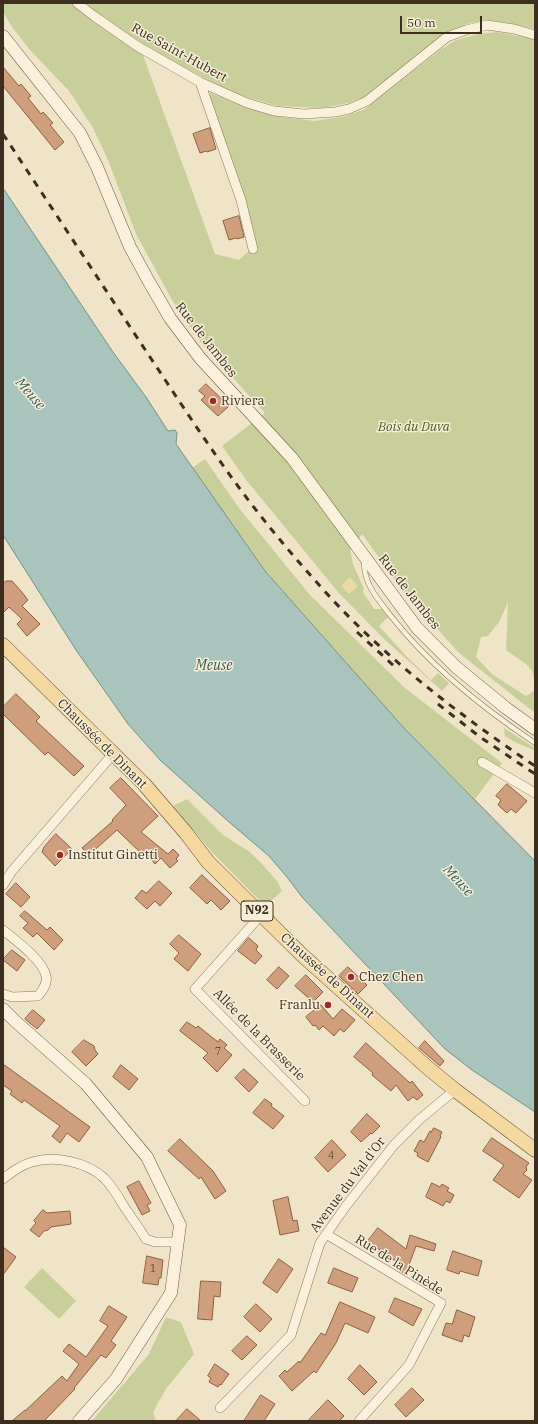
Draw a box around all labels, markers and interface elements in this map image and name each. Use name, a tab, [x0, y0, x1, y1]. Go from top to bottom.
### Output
scale bar	[402, 8, 484, 34]
text: 50 m	[407, 15, 436, 30]
street label: Rue Saint-Hubert	[128, 20, 230, 86]
street label: Rue de Jambes	[172, 299, 240, 381]
water label: Meuse	[12, 375, 48, 413]
place label: Riviera	[221, 393, 265, 409]
marker: Riviera	[208, 396, 218, 406]
park label: Bois du Duva	[378, 419, 450, 435]
street label: Rue de Jambes	[375, 551, 443, 633]
water label: Meuse	[196, 658, 232, 674]
street label: Chaussée de Dinant	[54, 696, 150, 792]
place label: Institut Ginetti	[68, 847, 158, 863]
marker: Institut Ginetti	[55, 850, 65, 860]
water label: Meuse	[439, 862, 477, 900]
road number: N92	[241, 901, 273, 921]
street label: Chaussée de Dinant	[277, 930, 377, 1022]
place label: Chez Chen	[359, 969, 424, 985]
marker: Chez Chen	[346, 972, 356, 982]
street label: Allée de la Brasserie	[210, 986, 308, 1084]
place label: Franlu	[279, 997, 320, 1013]
marker: Franlu	[323, 1000, 333, 1010]
house number: 7	[215, 1045, 221, 1059]
street label: Avenue du Val d'Or	[307, 1134, 389, 1236]
house number: 4	[328, 1149, 334, 1163]
street label: Rue de la Pinède	[352, 1232, 446, 1298]
house number: 1	[150, 1262, 156, 1276]

